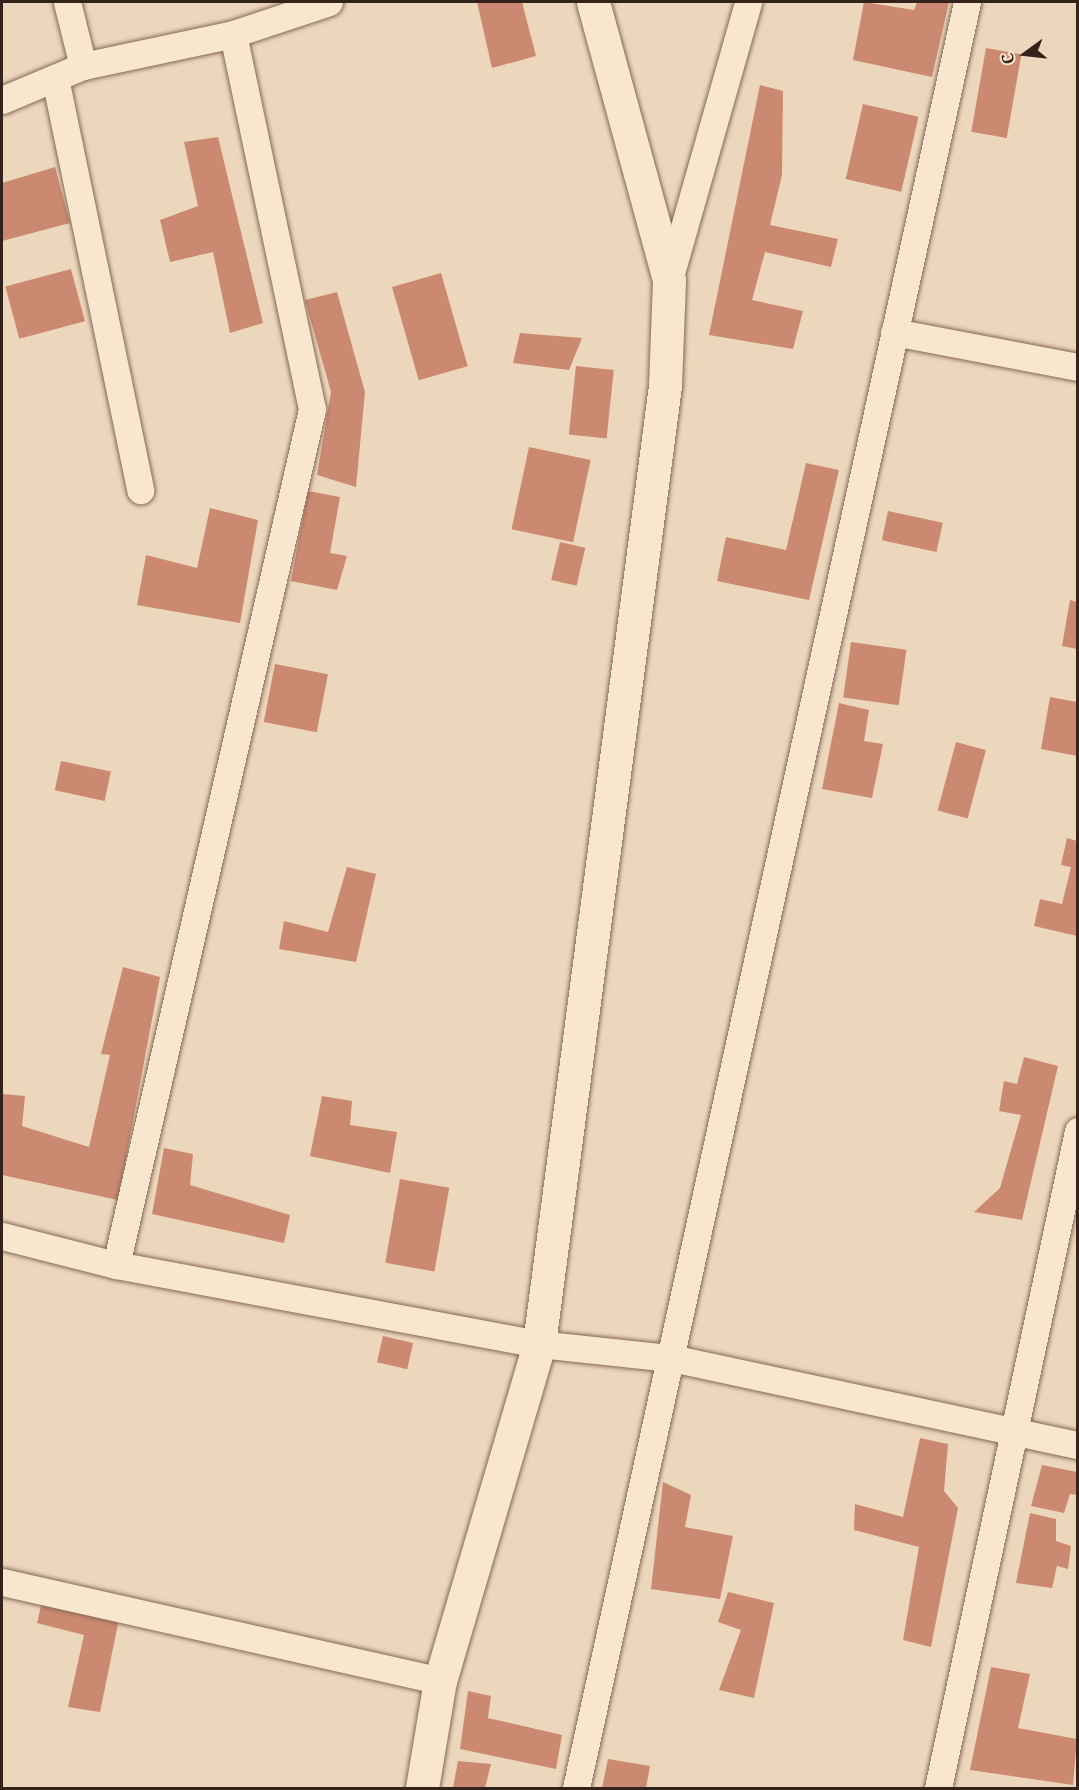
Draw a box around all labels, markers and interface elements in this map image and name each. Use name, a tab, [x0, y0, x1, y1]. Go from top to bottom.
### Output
north arrow	[995, 24, 1055, 84]
text: С	[996, 51, 1020, 67]

